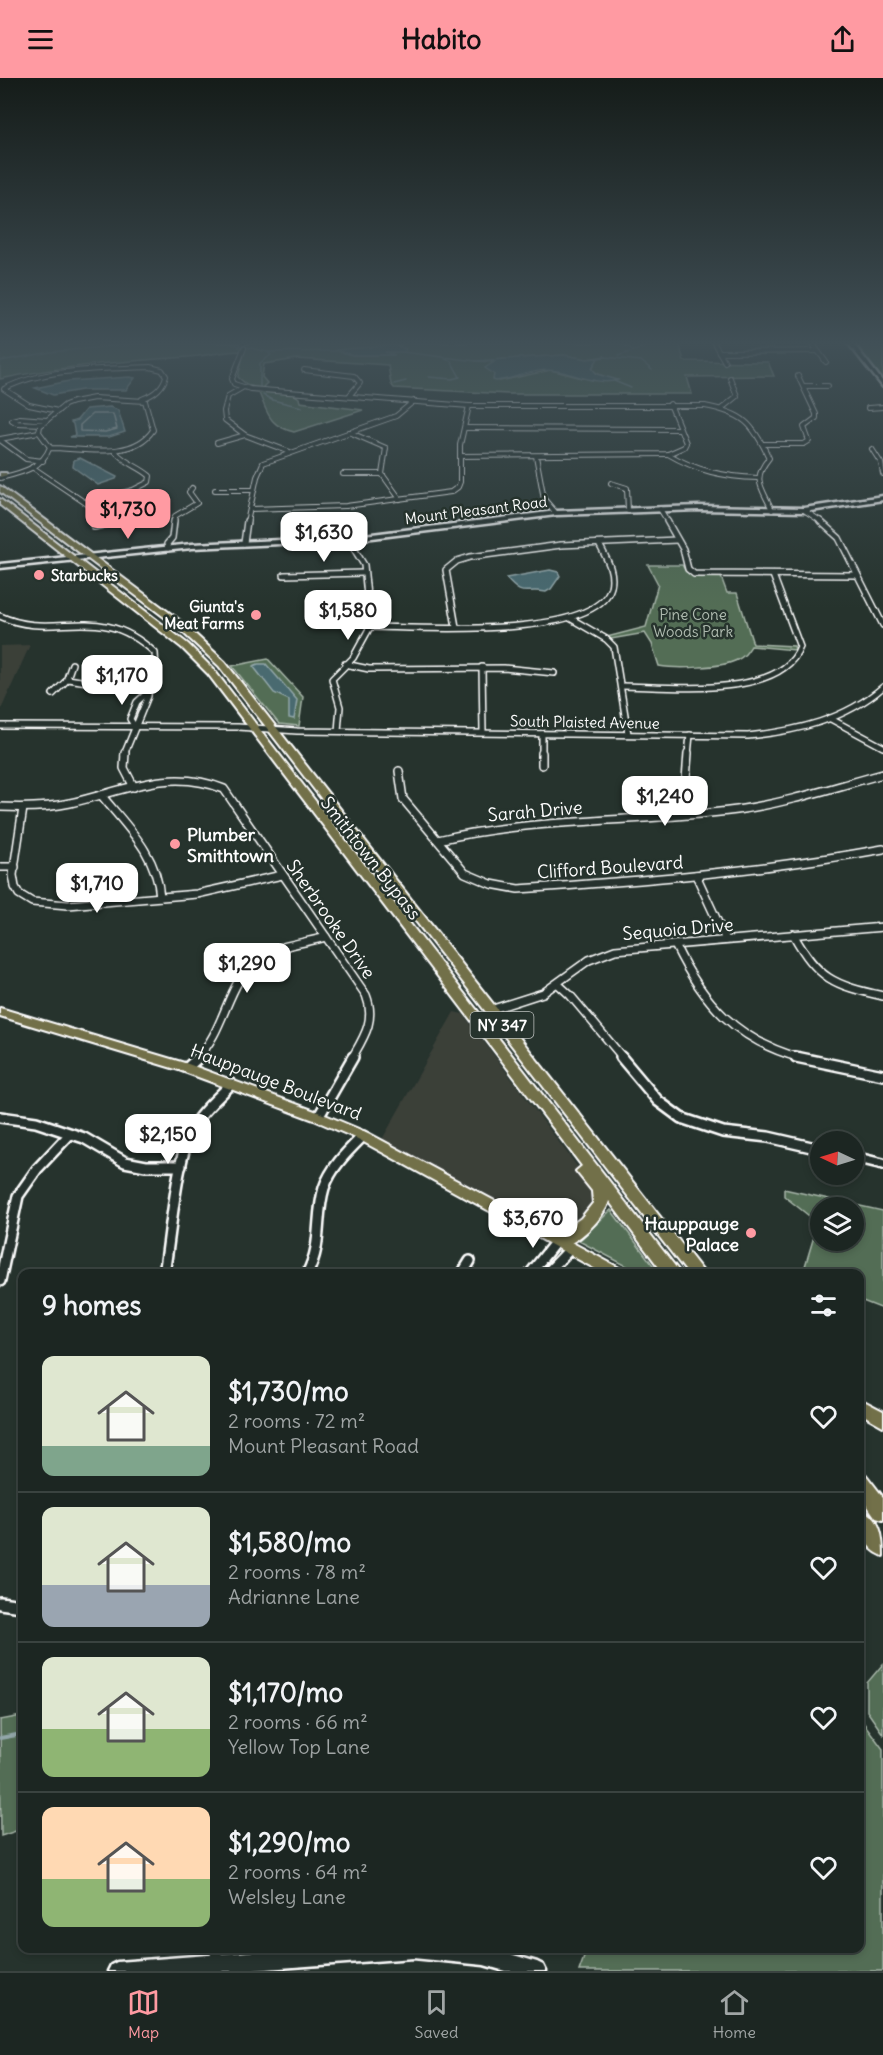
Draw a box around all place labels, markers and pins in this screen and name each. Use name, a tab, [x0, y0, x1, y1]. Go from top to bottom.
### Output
pin: $1,730	[79, 489, 177, 540]
pin: $1,630	[275, 512, 373, 563]
place label: Starbucks	[51, 566, 118, 585]
marker: Starbucks	[32, 568, 46, 582]
pin: $1,580	[299, 590, 397, 641]
place label: Giunta's Meat Farms	[164, 597, 244, 633]
marker: Giunta's Meat Farms	[249, 608, 263, 622]
pin: $1,170	[73, 655, 171, 706]
pin: $1,240	[616, 776, 714, 827]
place label: Plumber Smithtown	[187, 823, 274, 867]
marker: Plumber Smithtown	[168, 837, 182, 851]
pin: $1,710	[48, 863, 146, 914]
pin: $1,290	[198, 943, 296, 994]
pin: $2,150	[119, 1114, 217, 1165]
pin: $3,670	[484, 1198, 582, 1249]
place label: Hauppauge Palace	[644, 1212, 739, 1256]
marker: Hauppauge Palace	[744, 1226, 758, 1240]

